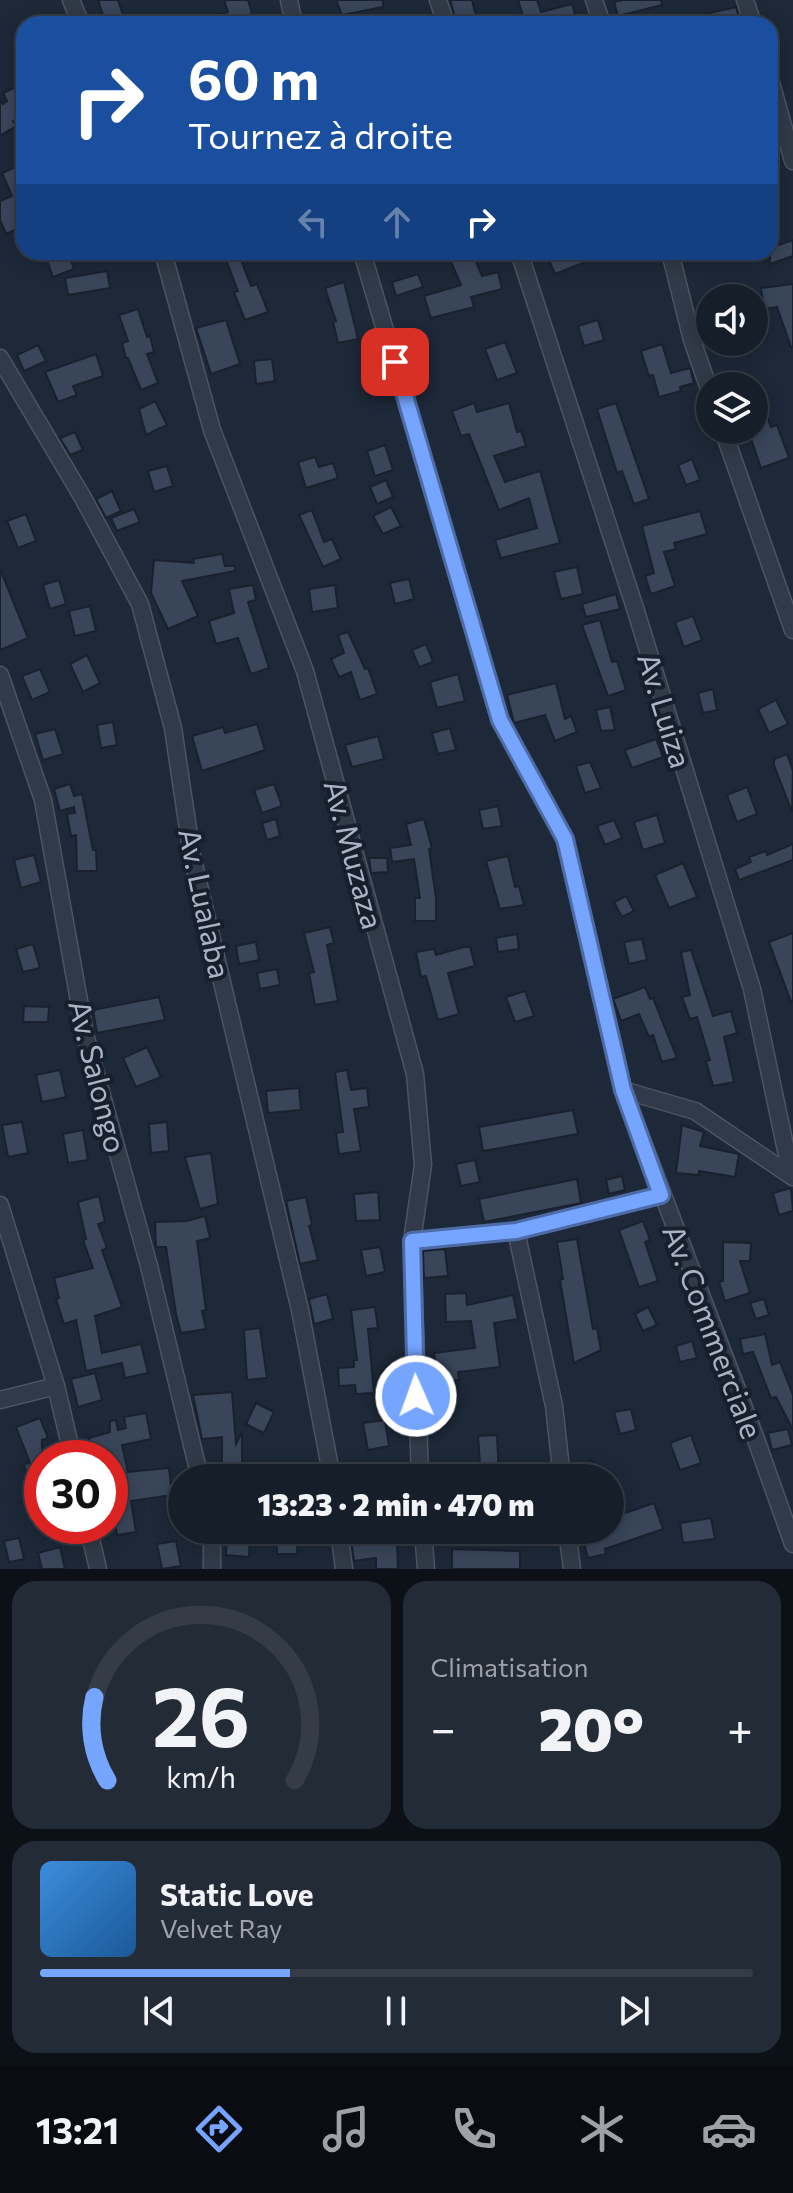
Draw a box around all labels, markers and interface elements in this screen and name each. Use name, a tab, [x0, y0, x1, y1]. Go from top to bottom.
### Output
text: 60 m	[188, 43, 319, 112]
icon: right	[56, 48, 160, 152]
text: Tournez à droite	[188, 112, 453, 156]
icon: left	[291, 200, 335, 244]
icon: ahead	[375, 200, 419, 244]
icon: right	[459, 200, 503, 244]
map controls	[696, 284, 768, 444]
button: sound	[696, 284, 768, 356]
pin	[361, 328, 429, 396]
icon: arrive	[373, 340, 417, 384]
button: layers	[696, 372, 768, 444]
street label: Av. Luiza	[631, 648, 701, 772]
street label: Av. Muzaza	[317, 775, 393, 933]
street label: Av. Lualaba	[172, 824, 240, 982]
street label: Av. Salongo	[62, 996, 136, 1156]
street label: Av. Commerciale	[656, 1219, 772, 1443]
position arrow	[374, 1354, 458, 1438]
speed limit sign: 30	[24, 1440, 128, 1544]
text: 13:23 · 2 min · 470 m	[258, 1485, 534, 1522]
text: Climatisation	[431, 1651, 588, 1682]
text: 26	[152, 1662, 250, 1764]
text: 20°	[539, 1690, 644, 1763]
text: −	[431, 1700, 456, 1754]
text: +	[727, 1700, 753, 1754]
text: km/h	[166, 1759, 236, 1794]
text: Static Love	[160, 1875, 314, 1912]
text: Velvet Ray	[160, 1912, 283, 1943]
icon: previous	[137, 1989, 181, 2033]
icon: pause	[374, 1989, 418, 2033]
icon: next	[612, 1989, 656, 2033]
icon: directions	[191, 2101, 247, 2157]
icon: music	[318, 2101, 374, 2157]
icon: phone	[446, 2101, 502, 2157]
icon: climate	[574, 2101, 630, 2157]
icon: car	[701, 2101, 757, 2157]
text: 13:21	[36, 2107, 119, 2151]

